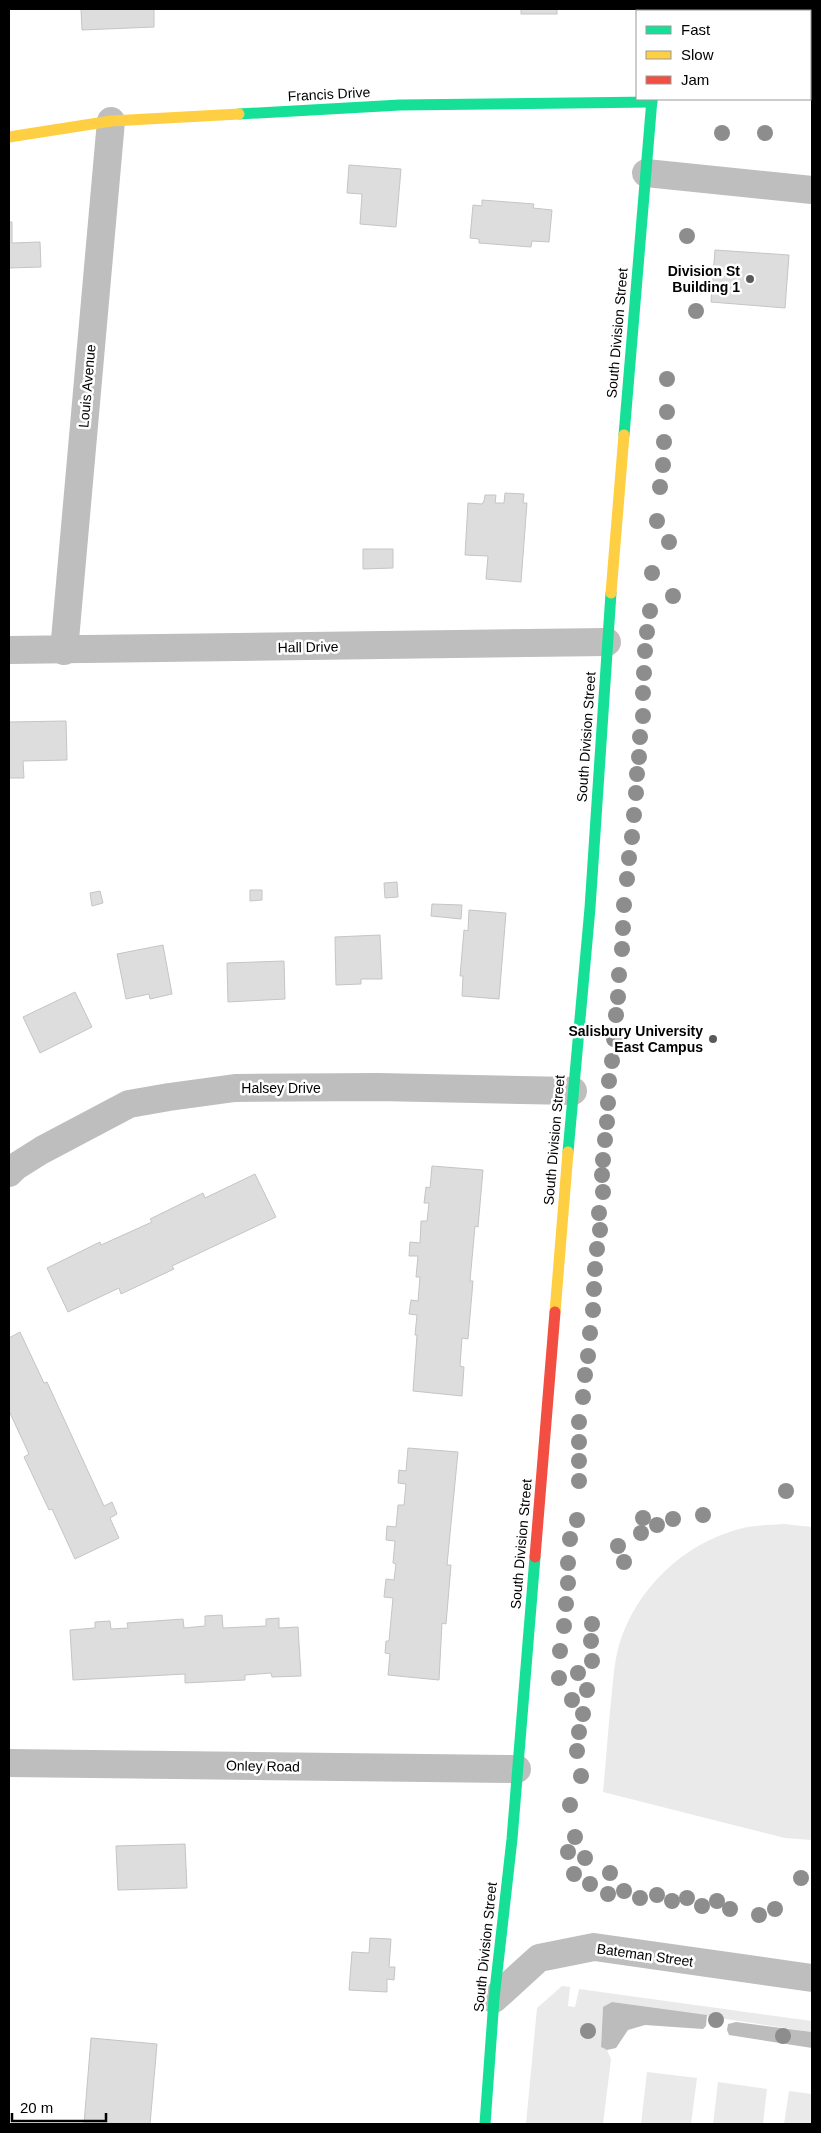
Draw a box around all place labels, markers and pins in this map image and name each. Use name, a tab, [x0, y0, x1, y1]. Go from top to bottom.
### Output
place label: Division St Building 1	[668, 263, 740, 295]
marker: Division St Building 1	[744, 273, 756, 285]
place label: Salisbury University East Campus	[568, 1023, 703, 1055]
marker: Salisbury University East Campus	[707, 1033, 719, 1045]

